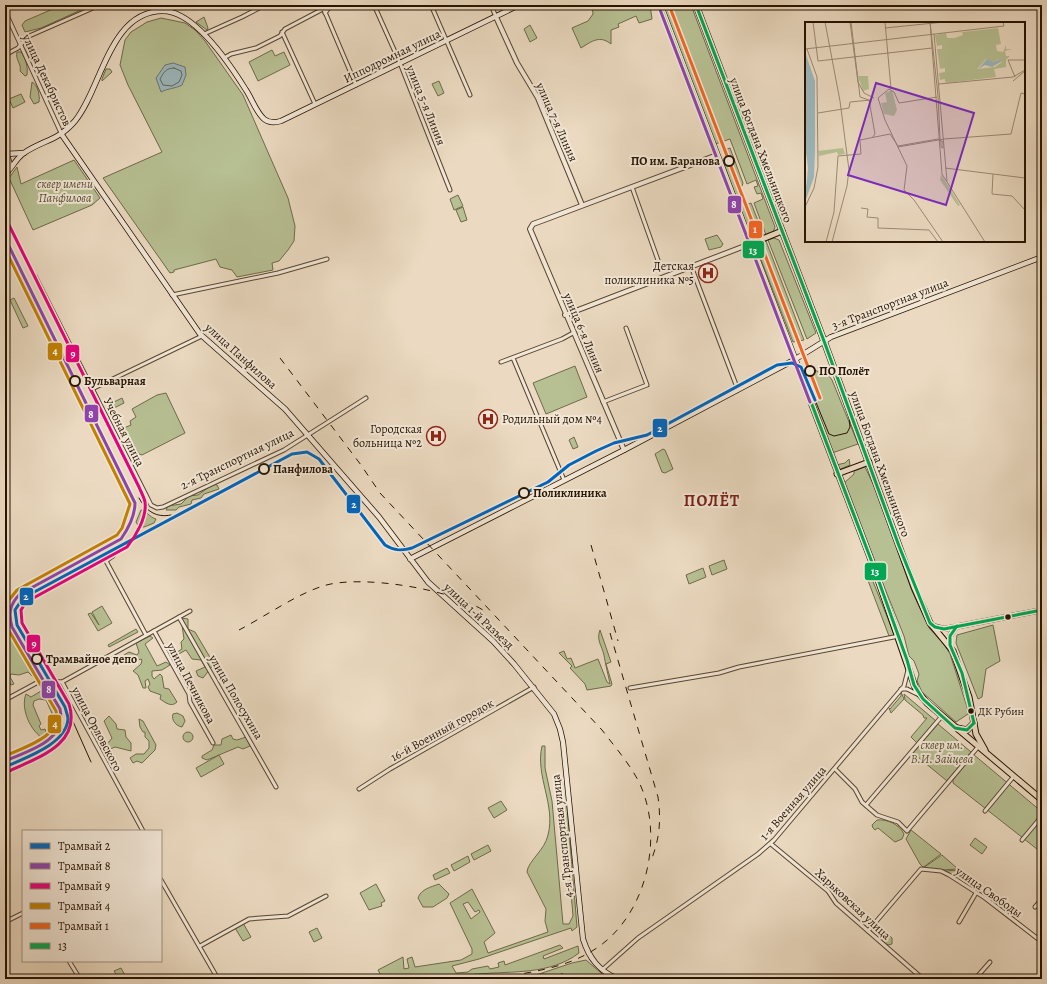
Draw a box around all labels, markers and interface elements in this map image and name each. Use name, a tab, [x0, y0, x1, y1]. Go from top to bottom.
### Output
inset map	[805, 22, 1025, 242]
street label: Ипподромная улица	[341, 25, 444, 86]
street label: улица Декабристов	[18, 31, 75, 129]
street label: улица 5-я Линия	[402, 62, 449, 148]
street label: улица Богдана Хмельницкого	[726, 74, 796, 225]
street label: улица 7-я Линия	[532, 79, 582, 164]
place label: ПО им. Баранова	[631, 153, 720, 169]
marker: ПО им. Баранова	[723, 155, 735, 167]
park label: сквер имени Панфилова	[37, 176, 93, 206]
line badge: 8	[727, 195, 742, 214]
text: 8	[731, 197, 737, 212]
line badge: 1	[748, 220, 763, 239]
text: 1	[753, 222, 757, 237]
line badge: 13	[742, 240, 765, 259]
text: 13	[749, 243, 758, 258]
place label: Детская поликлиника №5	[604, 258, 694, 288]
hospital icon: Детская поликлиника №5	[697, 262, 719, 284]
street label: 3-я Транспортная улица	[829, 274, 951, 334]
street label: улица 6-я Линия	[560, 290, 608, 376]
street label: улица Панфилова	[201, 319, 281, 393]
line badge: 4	[47, 342, 63, 361]
text: 4	[52, 344, 58, 359]
line badge: 9	[65, 344, 80, 363]
text: 9	[70, 346, 76, 361]
place label: ПО Полёт	[819, 363, 870, 379]
marker: ПО Полёт	[804, 365, 816, 377]
place label: Бульварная	[84, 373, 146, 389]
marker: Бульварная	[69, 375, 81, 387]
street label: улица Богдана Хмельницкого	[846, 388, 914, 539]
street label: Учебная улица	[100, 395, 148, 470]
line badge: 8	[84, 404, 99, 423]
text: 8	[88, 407, 94, 422]
hospital icon: Родильный дом №4	[477, 408, 499, 430]
place label: Родильный дом №4	[502, 411, 602, 427]
line badge: 2	[652, 418, 668, 438]
place label: Городская больница №2	[353, 421, 422, 451]
text: 2	[657, 421, 663, 436]
street label: 2-я Транспортная улица	[178, 424, 297, 493]
hospital icon: Городская больница №2	[425, 425, 447, 447]
place label: Панфилова	[273, 461, 333, 477]
marker: Панфилова	[258, 463, 270, 475]
place label: Поликлиника	[533, 485, 607, 501]
marker: Поликлиника	[518, 487, 530, 499]
district label: ПОЛЁТ	[684, 490, 740, 512]
line badge: 2	[346, 494, 361, 514]
text: 2	[351, 497, 357, 512]
line badge: 13	[864, 562, 887, 581]
text: 13	[871, 564, 880, 579]
street label: улица 1-й Разъезд	[440, 579, 518, 653]
line badge: 2	[19, 587, 34, 606]
text: 2	[23, 589, 29, 604]
unlabelled marker	[1003, 612, 1013, 622]
line badge: 9	[26, 634, 41, 653]
text: 9	[31, 636, 37, 651]
street label: улица Печникова	[162, 639, 219, 727]
place label: Трамвайное депо	[46, 651, 137, 667]
street label: улица Полосухина	[205, 651, 267, 743]
marker: Трамвайное депо	[31, 653, 43, 665]
line badge: 8	[41, 680, 56, 699]
text: 8	[46, 682, 52, 697]
street label: улица Орловского	[67, 683, 126, 774]
street label: 16-й Военный городок	[388, 695, 496, 765]
place label: ДК Рубин	[978, 704, 1024, 719]
marker: ДК Рубин	[966, 706, 976, 716]
line badge: 4	[47, 714, 62, 734]
text: 4	[52, 717, 58, 732]
park label: сквер им. В.И. Зайцева	[911, 737, 974, 767]
street label: 1-я Военная улица	[756, 762, 830, 844]
street label: 4-я Транспортная улица	[548, 773, 576, 898]
legend	[22, 830, 162, 962]
text: Трамвай 2	[58, 838, 111, 854]
text: Трамвай 8	[58, 858, 111, 874]
street label: улица Свободы	[952, 862, 1026, 921]
street label: Харьковская улица	[812, 865, 895, 944]
text: Трамвай 9	[58, 878, 110, 894]
text: Трамвай 4	[58, 898, 111, 914]
text: Трамвай 1	[58, 918, 109, 934]
text: 13	[58, 938, 67, 954]

